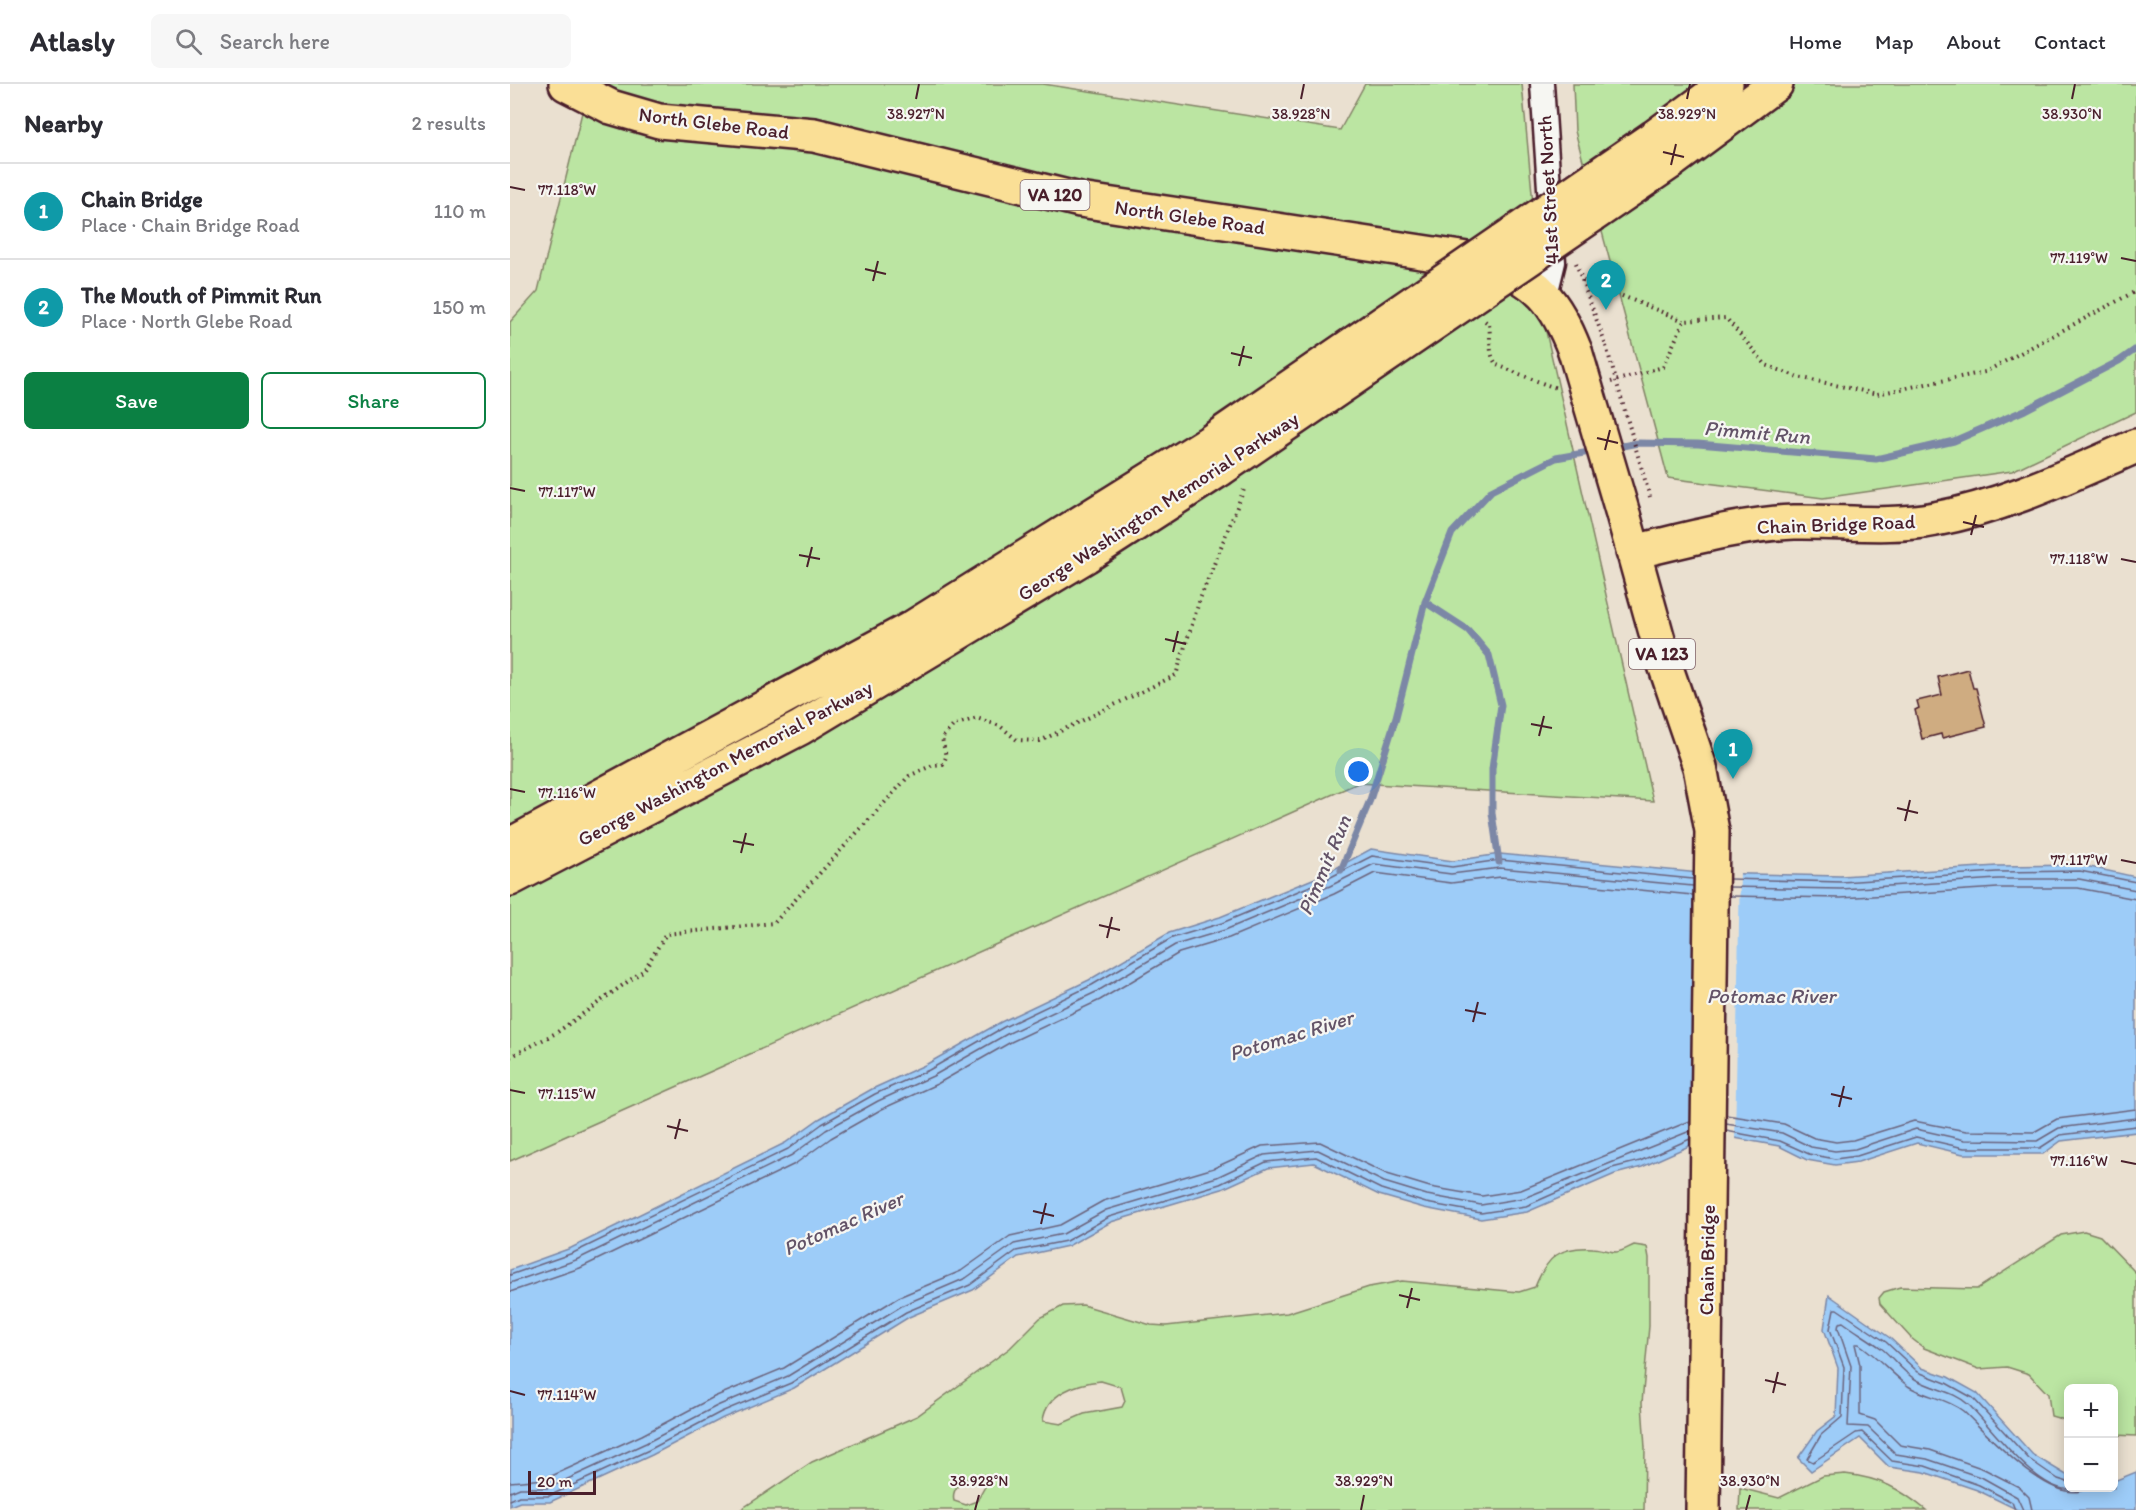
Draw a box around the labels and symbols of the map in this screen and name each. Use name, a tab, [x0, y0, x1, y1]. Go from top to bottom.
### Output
street label: North Glebe Road	[637, 102, 791, 144]
text: 38.927°N	[887, 105, 945, 123]
text: 38.928°N	[1272, 105, 1330, 123]
text: 38.929°N	[1658, 105, 1716, 123]
text: 38.930°N	[2042, 105, 2102, 123]
street label: 41st Street North	[1532, 115, 1564, 265]
road number: VA 120	[1020, 180, 1090, 210]
text: 77.118°W	[538, 181, 596, 199]
street label: North Glebe Road	[1113, 195, 1267, 239]
text: 77.119°W	[2050, 249, 2108, 267]
pin: 2	[1586, 260, 1626, 310]
street label: George Washington Memorial Parkway	[1013, 406, 1303, 606]
water label: Pimmit Run	[1703, 415, 1811, 449]
text: 77.117°W	[538, 483, 596, 501]
street label: Chain Bridge Road	[1756, 509, 1916, 539]
text: 77.118°W	[2050, 550, 2108, 568]
road number: VA 123	[1629, 639, 1695, 669]
street label: George Washington Memorial Parkway	[574, 675, 877, 851]
pin: 1	[1714, 730, 1752, 779]
your location	[1344, 757, 1373, 786]
text: 77.116°W	[538, 784, 596, 802]
water label: Pimmit Run	[1292, 811, 1356, 919]
text: 77.117°W	[2050, 851, 2108, 869]
water label: Potomac River	[1707, 983, 1837, 1008]
water label: Potomac River	[1226, 1004, 1358, 1066]
text: 77.115°W	[538, 1085, 596, 1103]
text: 77.116°W	[2050, 1152, 2108, 1170]
water label: Potomac River	[779, 1185, 909, 1261]
street label: Chain Bridge	[1694, 1204, 1720, 1316]
text: 77.114°W	[538, 1386, 597, 1404]
scale bar	[528, 1468, 596, 1496]
text: 38.928°N	[950, 1472, 1008, 1490]
text: 38.929°N	[1335, 1472, 1393, 1490]
text: 38.930°N	[1720, 1472, 1780, 1490]

